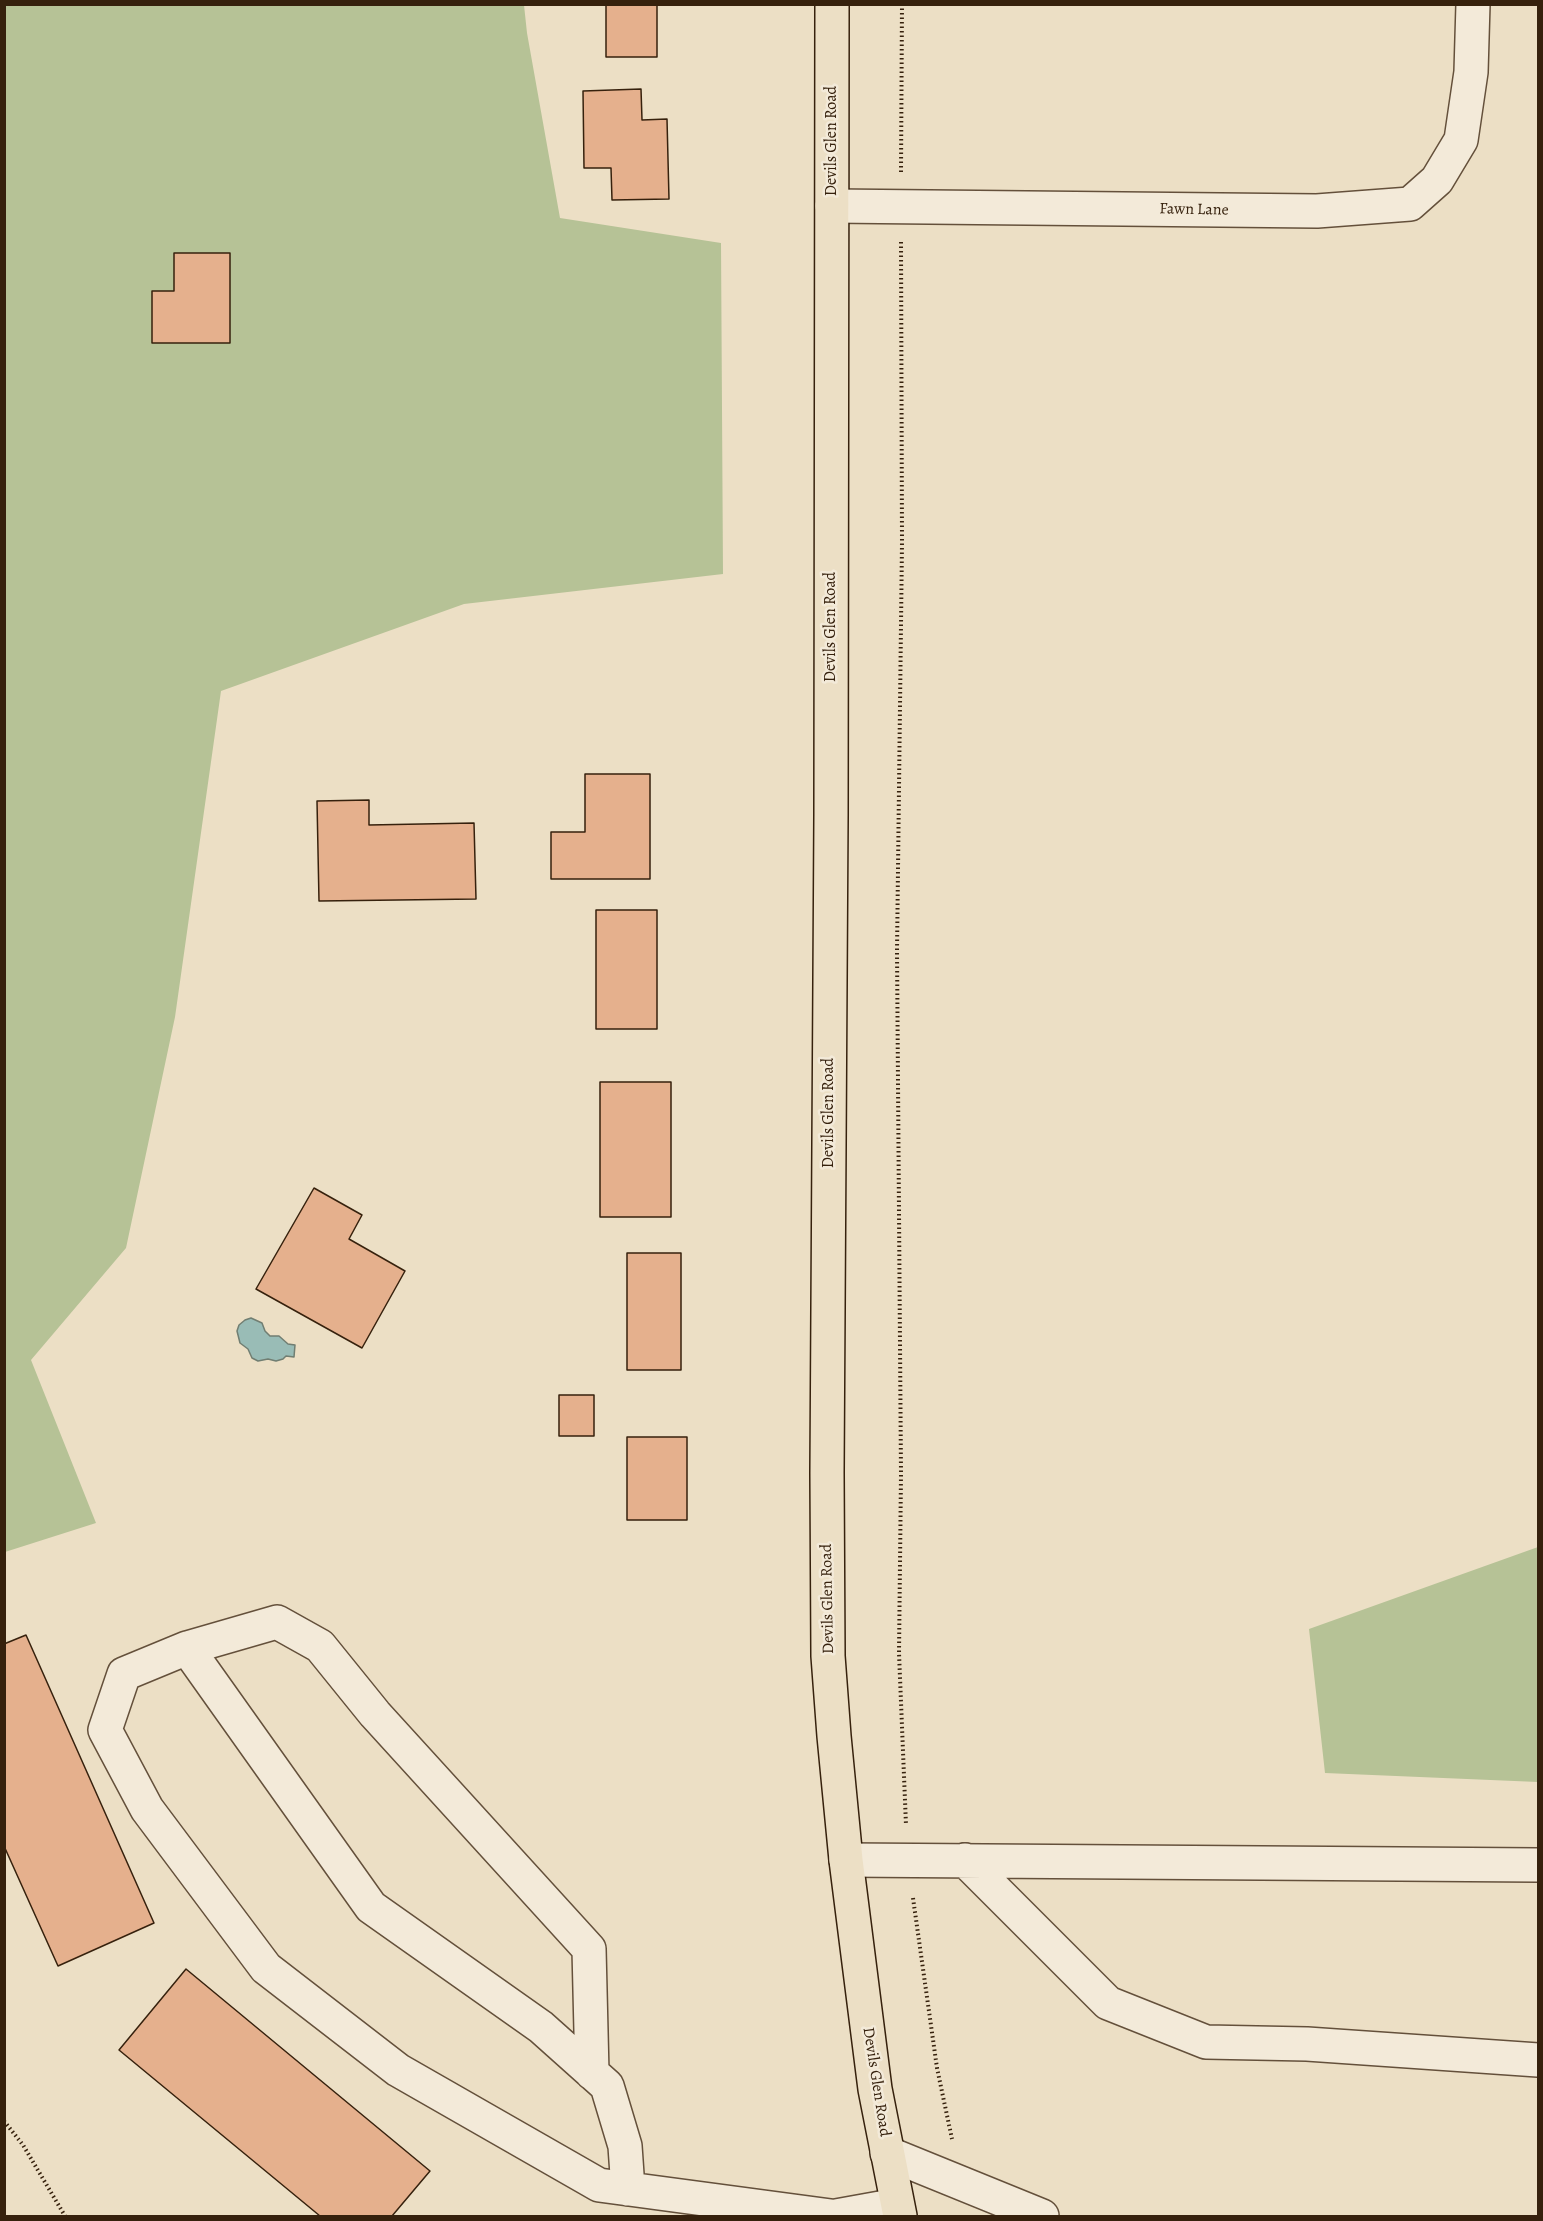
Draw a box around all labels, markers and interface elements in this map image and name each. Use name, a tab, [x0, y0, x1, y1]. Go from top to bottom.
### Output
street label: Devils Glen Road	[822, 86, 842, 196]
street label: Fawn Lane	[1159, 200, 1229, 220]
street label: Devils Glen Road	[821, 572, 841, 682]
street label: Devils Glen Road	[819, 1058, 839, 1168]
street label: Devils Glen Road	[817, 1544, 839, 1654]
street label: Devils Glen Road	[858, 2026, 894, 2138]

